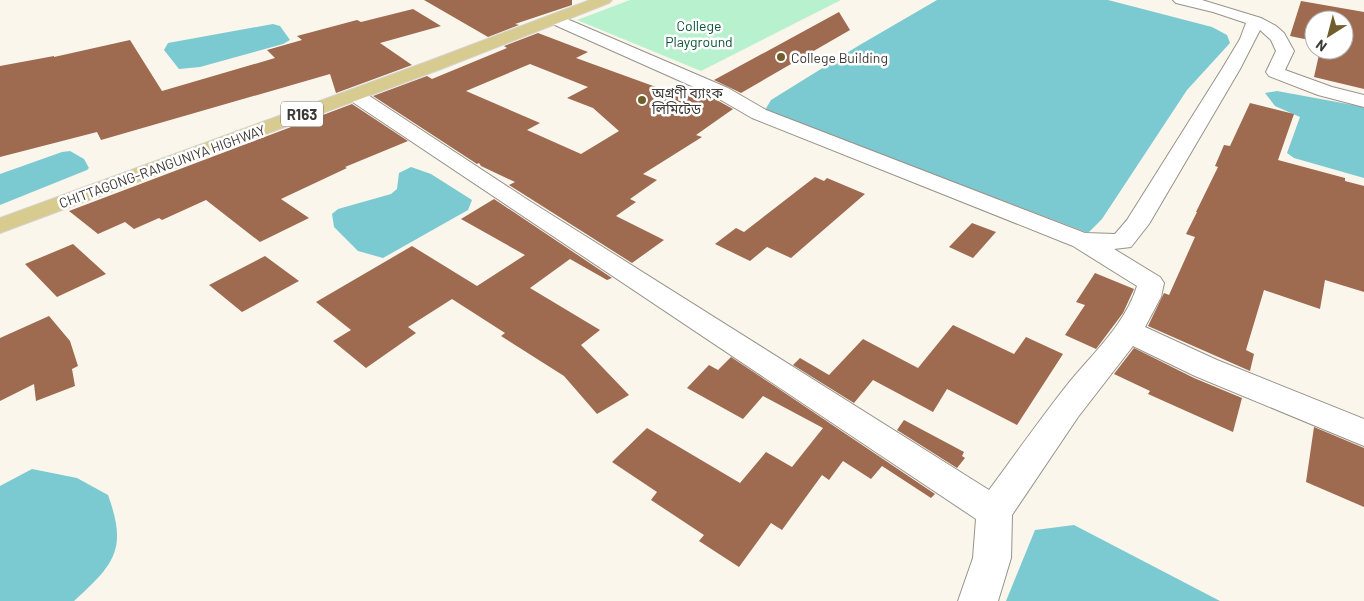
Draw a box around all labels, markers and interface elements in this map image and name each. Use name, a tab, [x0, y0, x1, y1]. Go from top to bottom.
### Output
north arrow	[1304, 10, 1354, 60]
park label: College Playground	[665, 17, 733, 50]
text: N	[1312, 36, 1330, 56]
place label: College Building	[791, 49, 888, 66]
marker: College Building	[775, 51, 787, 63]
place label: অগ্রণী ব্যাংক লিমিটেড	[651, 84, 723, 117]
marker: অগ্রণী ব্যাংক লিমিটেড	[636, 94, 648, 106]
road number: R163	[281, 102, 323, 126]
street label: CHITTAGONG-RANGUNIYA HIGHWAY	[56, 121, 268, 211]

